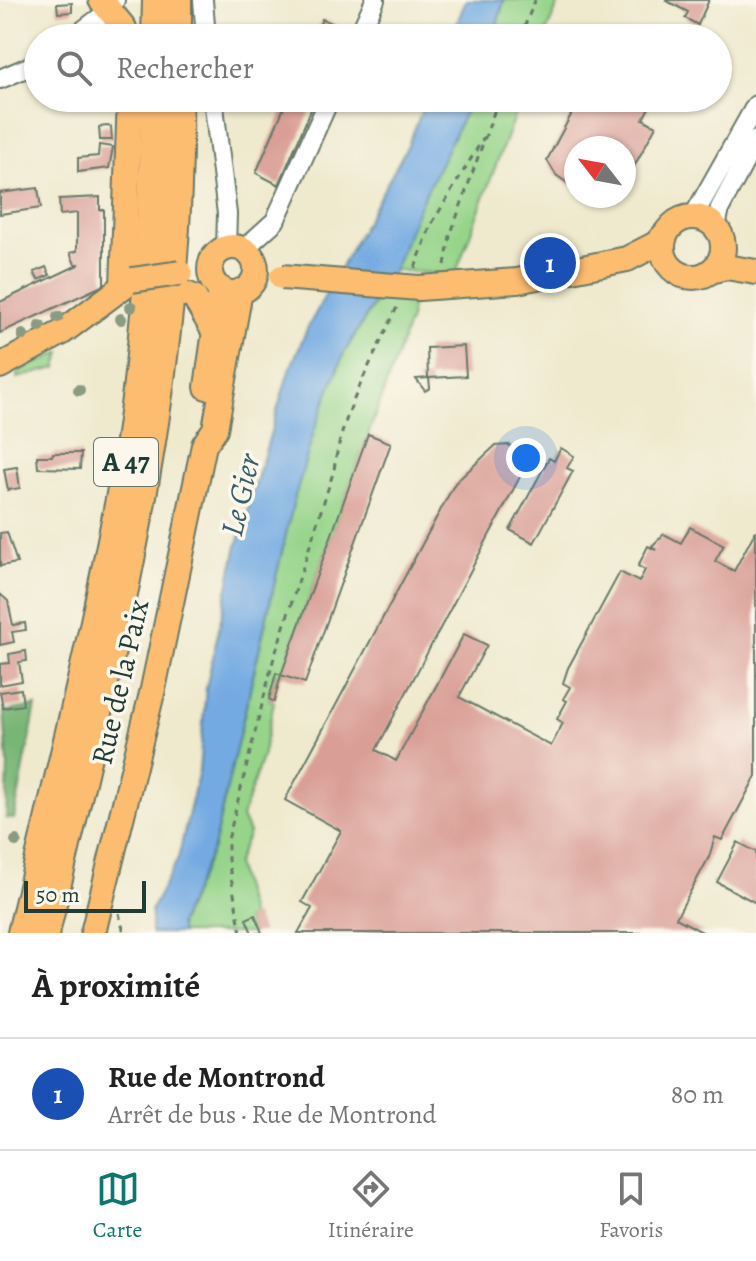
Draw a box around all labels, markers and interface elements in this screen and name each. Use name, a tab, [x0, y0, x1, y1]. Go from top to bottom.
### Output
search box	[24, 24, 732, 112]
icon: search	[52, 46, 96, 90]
text: Rechercher	[116, 48, 254, 88]
north arrow	[564, 136, 636, 208]
pin: 1	[524, 233, 576, 293]
road number: A 47	[94, 438, 158, 486]
your location	[506, 438, 546, 478]
water label: Le Gier	[209, 449, 271, 541]
street label: Rue de la Paix	[82, 595, 158, 769]
scale bar	[24, 877, 146, 913]
text: 50 m	[36, 880, 80, 910]
text: À proximité	[32, 962, 200, 1009]
text: Rue de Montrond	[108, 1057, 325, 1097]
text: 1	[53, 1077, 63, 1112]
text: 80 m	[671, 1077, 724, 1112]
text: Arrêt de bus · Rue de Montrond	[108, 1097, 436, 1132]
tab: Carte	[93, 1167, 142, 1245]
tab: Itinéraire	[328, 1167, 414, 1245]
tab: Favoris	[599, 1167, 663, 1245]

